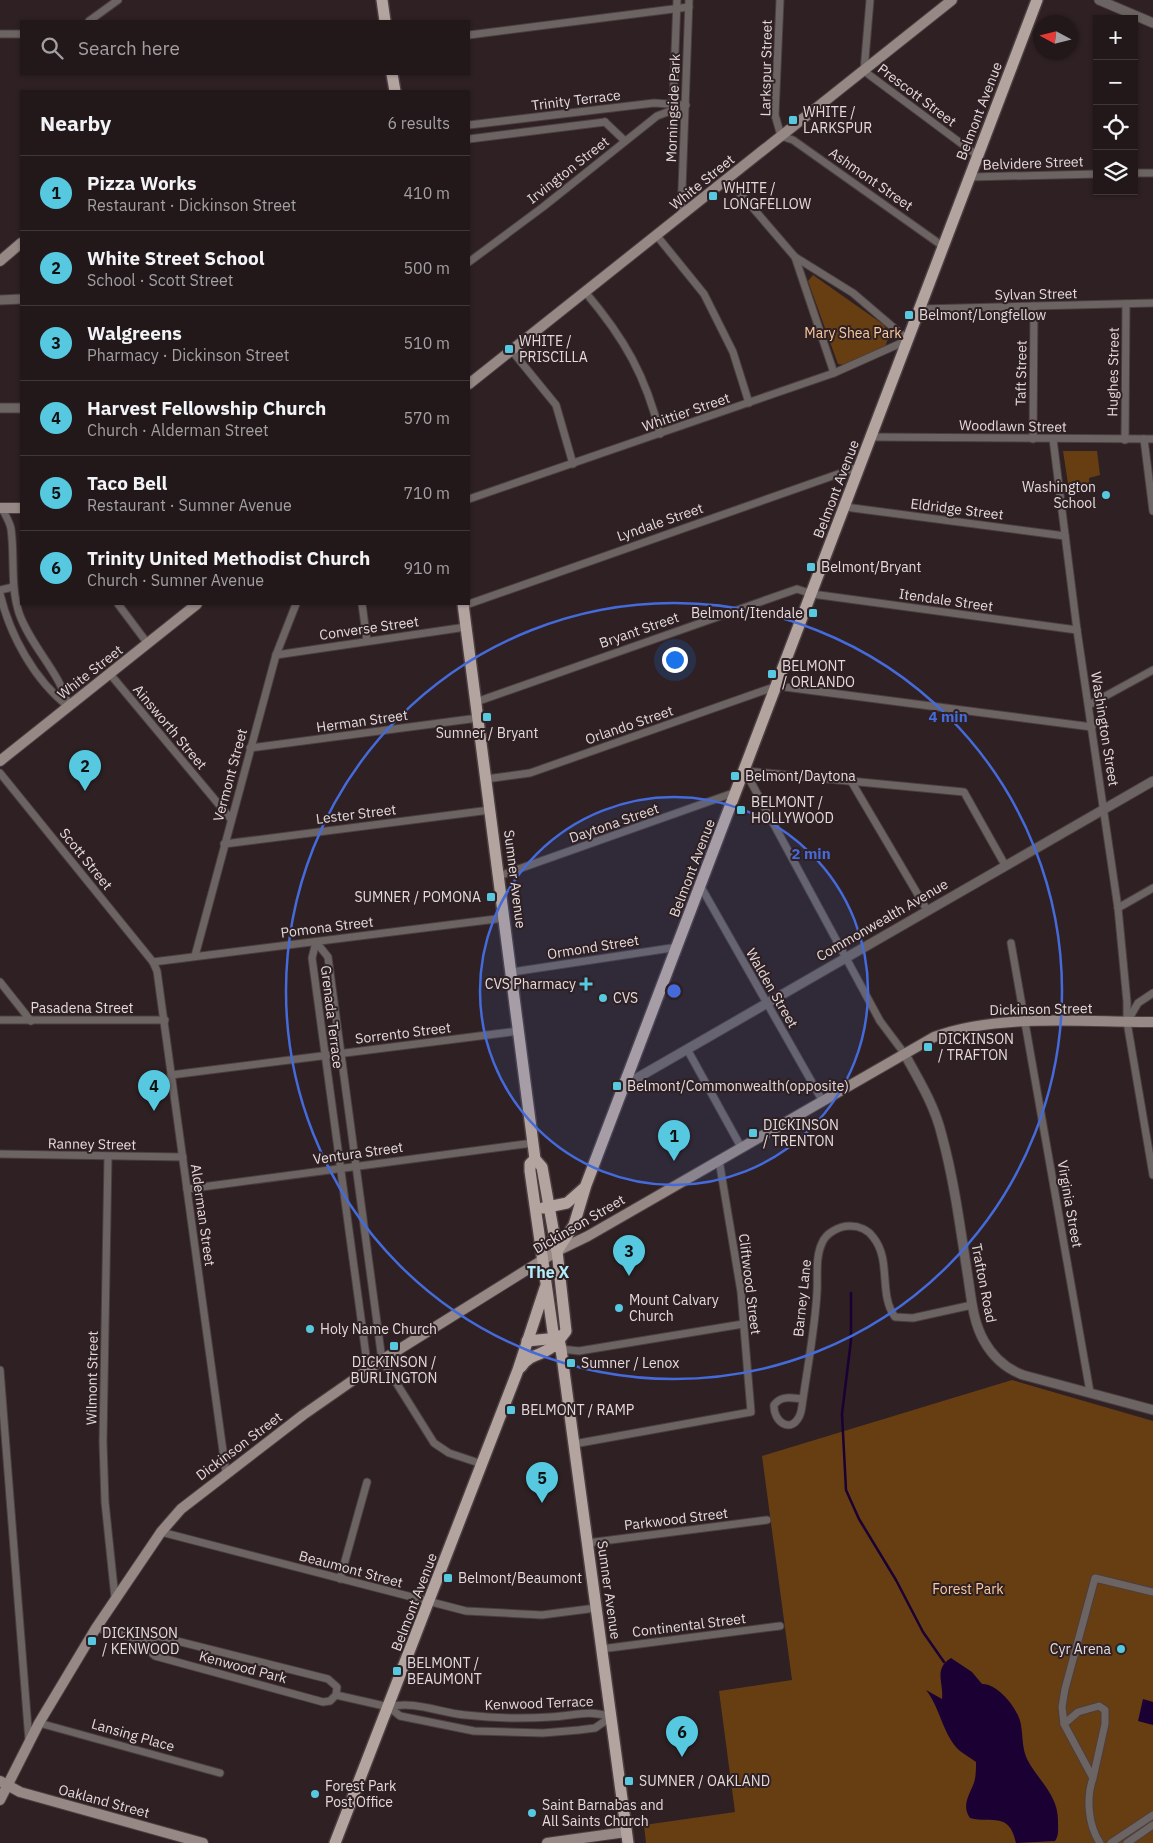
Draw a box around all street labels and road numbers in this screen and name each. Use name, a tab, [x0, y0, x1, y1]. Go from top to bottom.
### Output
street label: Larkspur Street	[756, 19, 776, 116]
street label: Morningside Park	[662, 53, 684, 163]
street label: Prescott Street	[874, 59, 960, 131]
street label: Belmont Avenue	[952, 59, 1006, 163]
street label: Trinity Terrace	[530, 86, 622, 114]
street label: Irvington Street	[523, 132, 613, 208]
street label: Ashmont Street	[826, 143, 917, 215]
street label: White Street	[666, 150, 738, 214]
street label: Belvidere Street	[982, 152, 1084, 174]
street label: Sylvan Street	[995, 284, 1078, 304]
street label: Hughes Street	[1103, 327, 1123, 417]
street label: Taft Street	[1011, 340, 1031, 406]
street label: Whittier Street	[640, 389, 732, 435]
street label: Woodlawn Street	[959, 416, 1067, 436]
street label: Belmont Avenue	[809, 437, 863, 541]
street label: Eldridge Street	[909, 494, 1005, 524]
street label: Lyndale Street	[614, 499, 706, 545]
street label: Itendale Street	[898, 584, 994, 616]
street label: Bryant Street	[597, 608, 681, 652]
street label: Converse Street	[318, 612, 420, 644]
street label: White Street	[54, 641, 126, 703]
street label: Washington Street	[1087, 670, 1123, 788]
street label: Ainsworth Street	[129, 681, 211, 773]
street label: Orlando Street	[583, 701, 675, 748]
street label: Herman Street	[315, 706, 409, 736]
street label: Vermont Street	[209, 726, 251, 823]
street label: Daytona Street	[567, 799, 661, 847]
street label: Lester Street	[315, 800, 397, 828]
street label: Belmont Avenue	[665, 816, 719, 920]
street label: Scott Street	[56, 824, 116, 894]
street label: Sumner Avenue	[500, 829, 530, 930]
street label: Commonwealth Avenue	[813, 875, 951, 965]
street label: Pomona Street	[280, 912, 374, 942]
street label: Ormond Street	[546, 931, 640, 963]
street label: Walden Street	[742, 945, 802, 1031]
street label: Grenada Terrace	[317, 964, 347, 1070]
street label: Pasadena Street	[30, 999, 134, 1017]
street label: Dickinson Street	[989, 999, 1093, 1019]
street label: Sorrento Street	[354, 1018, 452, 1048]
street label: Ranney Street	[48, 1134, 136, 1154]
street label: Ventura Street	[312, 1138, 404, 1168]
street label: Virginia Street	[1053, 1159, 1087, 1249]
street label: Alderman Street	[187, 1163, 219, 1267]
street label: Dickinson Street	[530, 1190, 628, 1258]
street label: Cliftwood Street	[735, 1232, 765, 1336]
street label: Trafton Road	[967, 1242, 1001, 1324]
street label: Barney Lane	[789, 1258, 815, 1338]
street label: Wilmont Street	[82, 1331, 102, 1425]
street label: Dickinson Street	[192, 1408, 286, 1484]
street label: Parkwood Street	[623, 1504, 729, 1534]
street label: Sumner Avenue	[593, 1540, 625, 1641]
street label: Beaumont Street	[297, 1546, 405, 1592]
street label: Belmont Avenue	[387, 1550, 441, 1654]
street label: Continental Street	[631, 1609, 747, 1641]
street label: Kenwood Park	[197, 1647, 289, 1688]
street label: Kenwood Terrace	[484, 1692, 594, 1714]
street label: Lansing Place	[89, 1715, 177, 1756]
street label: Oakland Street	[56, 1780, 152, 1822]

